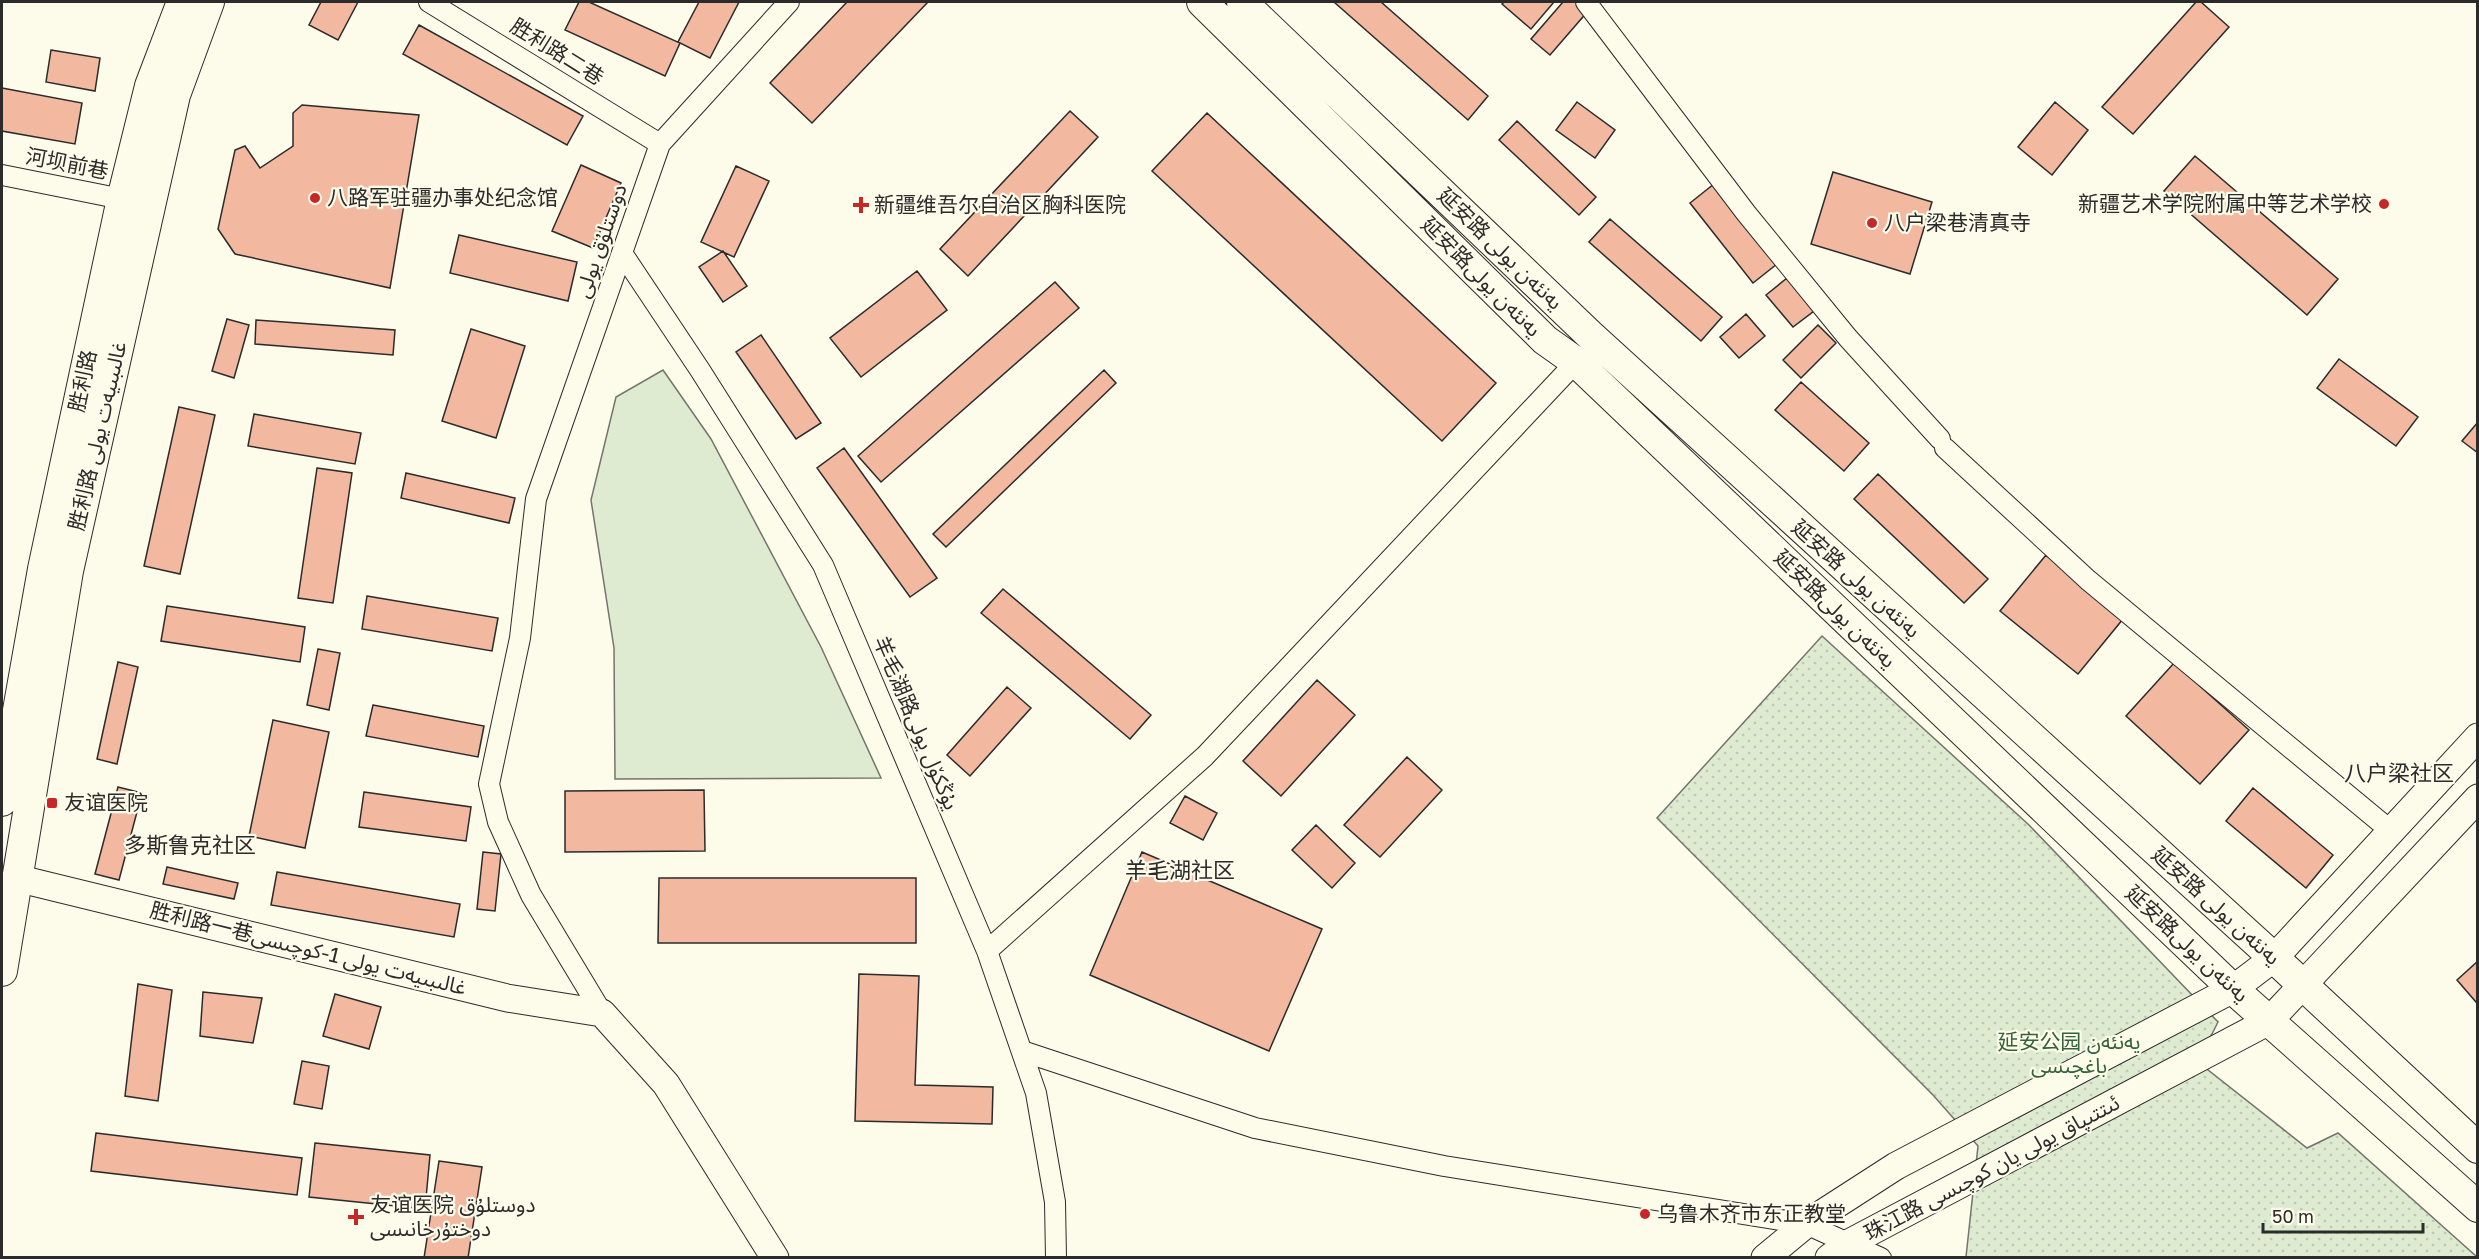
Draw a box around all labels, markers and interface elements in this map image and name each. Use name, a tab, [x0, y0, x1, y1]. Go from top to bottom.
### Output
street label: 胜利路二巷	[506, 12, 609, 90]
street label: 河坝前巷	[23, 142, 111, 184]
street label: دوستلۇق يولى	[568, 180, 632, 301]
street label: 延安路 يەنئەن يولى	[1432, 182, 1569, 315]
place label: 八路军驻疆办事处纪念馆	[327, 184, 558, 210]
place label: 新疆艺术学院附属中等艺术学校	[2078, 190, 2372, 216]
marker: 八路军驻疆办事处纪念馆	[308, 191, 322, 205]
place label: 新疆维吾尔自治区胸科医院	[874, 191, 1126, 217]
marker: 新疆维吾尔自治区胸科医院	[852, 196, 870, 214]
marker: 新疆艺术学院附属中等艺术学校	[2377, 197, 2391, 211]
place label: 八户梁巷清真寺	[1884, 209, 2031, 235]
street label: 延安路يەنئەن يولى	[1416, 211, 1547, 342]
marker: 八户梁巷清真寺	[1865, 216, 1879, 230]
street label: 胜利路 غالىبىيەت يولى	[63, 339, 131, 533]
street label: 胜利路	[63, 347, 101, 414]
street label: 延安路 يەنئەن يولى	[1787, 514, 1927, 643]
street label: 延安路يەنئەن يولى	[1769, 544, 1902, 673]
street label: 羊毛湖路يۇڭكۆل يولى	[869, 632, 965, 813]
district label: 八户梁社区	[2344, 759, 2454, 786]
place label: 友谊医院	[64, 789, 148, 815]
marker: 友谊医院	[45, 796, 59, 810]
district label: 多斯鲁克社区	[124, 831, 256, 858]
street label: 延安路 يەنئەن يولى	[2147, 841, 2287, 970]
district label: 羊毛湖社区	[1125, 856, 1235, 883]
street label: 延安路يەنئەن يولى	[2121, 879, 2255, 1007]
street label: 胜利路一巷غالىبىيەت يولى 1-كوچىسى	[147, 896, 469, 1001]
park label: 延安公园 يەنئەن باغچىسى	[1997, 1028, 2141, 1079]
street label: 珠江路 ئىتتىپاق يولى يان كوچىسى	[1859, 1089, 2124, 1247]
place label: 友谊医院 دوستلۇق دوختۇرخانىسى	[370, 1191, 535, 1241]
scale bar	[2263, 1196, 2424, 1234]
place label: 乌鲁木齐市东正教堂	[1657, 1200, 1846, 1226]
text: 50 m	[2272, 1205, 2314, 1227]
marker: 乌鲁木齐市东正教堂	[1638, 1207, 1652, 1221]
marker: 友谊医院 دوستلۇق دوختۇرخانىسى	[347, 1208, 365, 1226]

